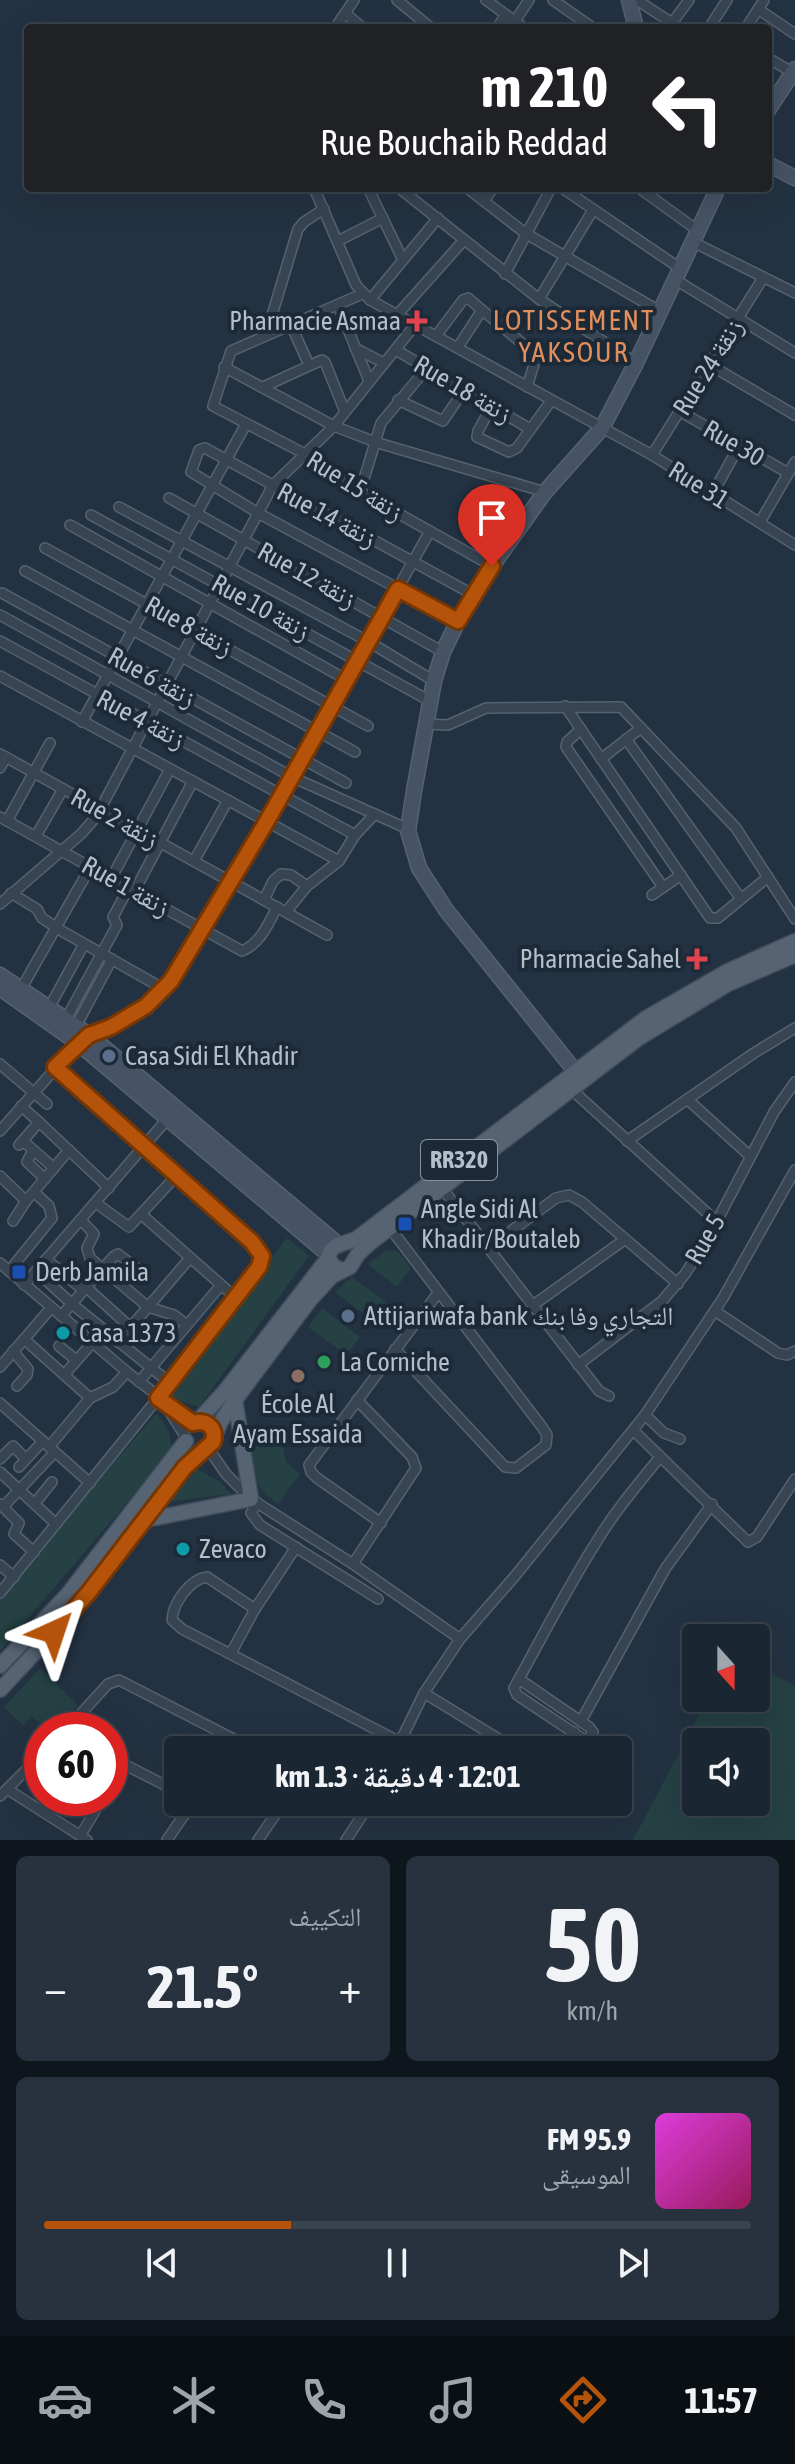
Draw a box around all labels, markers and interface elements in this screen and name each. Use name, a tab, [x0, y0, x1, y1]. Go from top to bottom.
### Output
text: 210 m	[481, 55, 608, 119]
icon: left	[636, 56, 740, 160]
text: Rue Bouchaib Reddad	[320, 121, 608, 163]
district label: LOTISSEMENT YAKSOUR	[493, 304, 655, 368]
place label: Pharmacie Asmaa	[229, 306, 401, 336]
marker: Pharmacie Asmaa	[408, 312, 426, 330]
street label: Rue 24 زنقة	[667, 313, 749, 421]
street label: Rue 18 زنقة	[409, 349, 517, 429]
street label: Rue 30	[698, 414, 770, 472]
street label: Rue 15 زنقة	[301, 445, 409, 527]
street label: Rue 31	[663, 455, 735, 515]
street label: Rue 14 زنقة	[272, 476, 382, 554]
pin	[458, 484, 526, 566]
icon: arrive	[470, 496, 514, 540]
street label: Rue 12 زنقة	[253, 536, 361, 614]
street label: Rue 10 زنقة	[207, 568, 315, 646]
street label: Rue 8 زنقة	[140, 590, 238, 662]
street label: Rue 6 زنقة	[103, 641, 201, 713]
street label: Rue 4 زنقة	[92, 683, 190, 755]
street label: Rue 2 زنقة	[66, 782, 164, 854]
street label: Rue 1 زنقة	[77, 850, 175, 922]
place label: Pharmacie Sahel	[520, 944, 681, 974]
marker: Pharmacie Sahel	[688, 950, 706, 968]
place label: Casa Sidi El Khadir	[125, 1041, 298, 1071]
marker: Casa Sidi El Khadir	[100, 1047, 118, 1065]
road number: RR320	[421, 1140, 497, 1180]
place label: Angle Sidi Al Khadir/Boutaleb	[421, 1194, 581, 1254]
street label: Rue 5	[679, 1208, 731, 1270]
marker: Angle Sidi Al Khadir/Boutaleb	[396, 1215, 414, 1233]
place label: Derb Jamila	[35, 1257, 149, 1287]
marker: Derb Jamila	[10, 1263, 28, 1281]
place label: Attijariwafa bank التجاري وفا بنك	[364, 1301, 673, 1337]
marker: Attijariwafa bank التجاري وفا بنك	[339, 1307, 357, 1325]
place label: Casa 1373	[79, 1318, 177, 1348]
marker: Casa 1373	[54, 1324, 72, 1342]
place label: La Corniche	[340, 1347, 450, 1377]
marker: La Corniche	[315, 1353, 333, 1371]
marker: École Al Ayam Essaida	[289, 1367, 307, 1385]
place label: École Al Ayam Essaida	[233, 1389, 363, 1449]
place label: Zevaco	[199, 1534, 267, 1564]
marker: Zevaco	[174, 1540, 192, 1558]
position arrow	[12, 1590, 96, 1674]
north arrow	[682, 1624, 770, 1712]
map controls	[682, 1624, 770, 1816]
speed limit sign: 60	[24, 1712, 128, 1816]
button: sound	[682, 1728, 770, 1816]
text: 12:01 · 4 دقيقة · 1.3 km	[275, 1759, 521, 1793]
text: 50	[543, 1884, 641, 2003]
text: التكييف	[289, 1902, 362, 1932]
text: 21.5°	[147, 1952, 259, 2021]
text: −	[44, 1962, 67, 2012]
text: +	[339, 1962, 362, 2012]
text: km/h	[566, 1996, 618, 2026]
text: 95.9 FM	[547, 2122, 631, 2156]
text: الموسيقى	[542, 2160, 631, 2190]
icon: previous	[140, 2241, 184, 2285]
icon: pause	[375, 2241, 419, 2285]
icon: next	[611, 2241, 655, 2285]
icon: car	[37, 2372, 93, 2428]
icon: climate	[166, 2372, 222, 2428]
icon: phone	[296, 2372, 352, 2428]
icon: music	[425, 2372, 481, 2428]
icon: directions	[555, 2372, 611, 2428]
text: 11:57	[684, 2379, 758, 2421]

